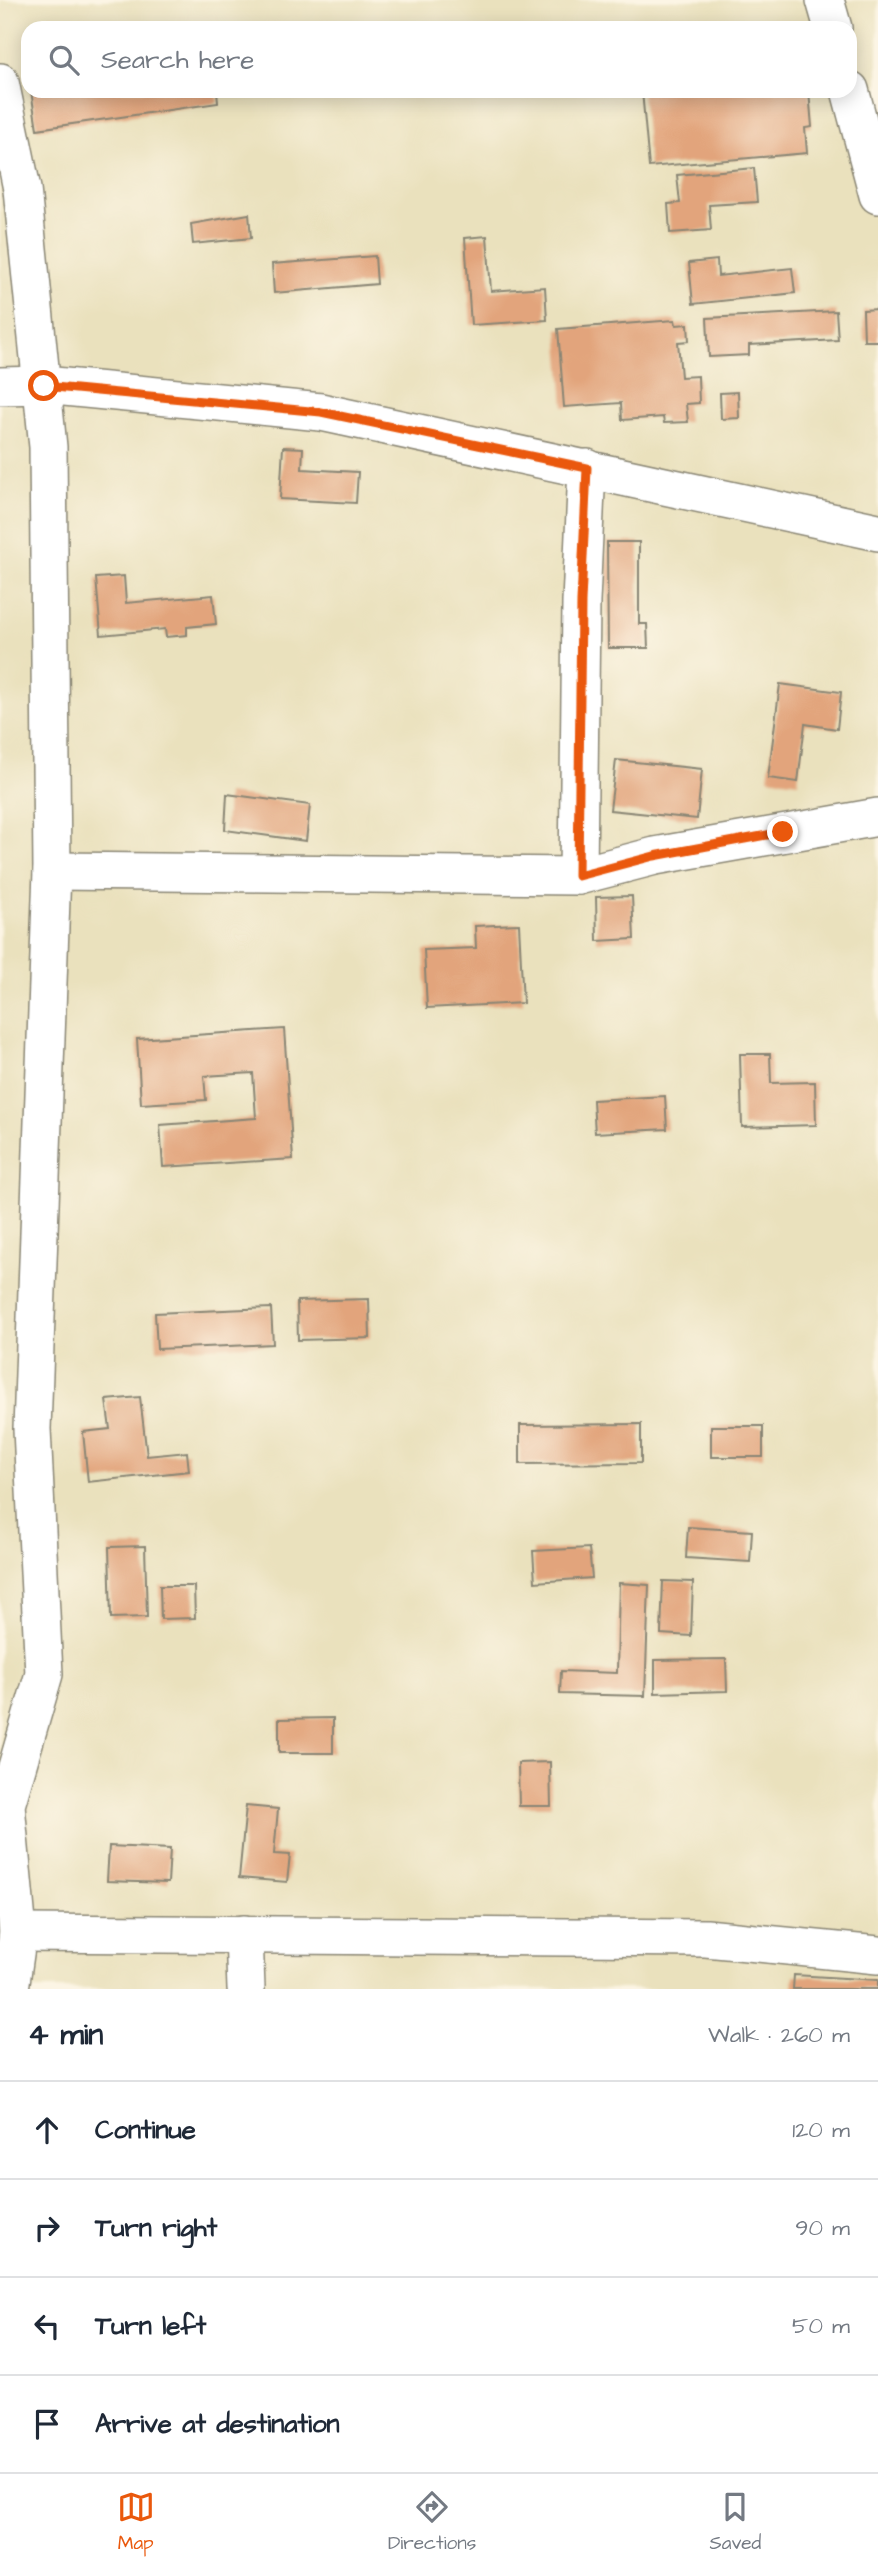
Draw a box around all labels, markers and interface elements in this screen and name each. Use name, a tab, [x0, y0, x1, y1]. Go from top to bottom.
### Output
search box	[21, 21, 857, 98]
icon: search	[45, 41, 83, 79]
text: Search here	[101, 42, 254, 78]
route start	[28, 370, 59, 401]
route end	[767, 816, 798, 847]
text: 4 min	[28, 2014, 103, 2056]
text: Walk · 260 m	[708, 2019, 850, 2051]
icon: ahead	[28, 2111, 66, 2149]
text: Continue	[95, 2112, 196, 2148]
text: 120 m	[792, 2114, 850, 2146]
icon: right	[28, 2209, 66, 2247]
text: Turn right	[95, 2210, 217, 2246]
text: 90 m	[795, 2212, 850, 2244]
icon: left	[28, 2307, 66, 2345]
text: Turn left	[95, 2308, 206, 2344]
text: 50 m	[792, 2310, 850, 2342]
icon: arrive	[28, 2405, 66, 2443]
text: Arrive at destination	[95, 2406, 340, 2442]
tab: Map	[117, 2488, 155, 2557]
tab: Directions	[388, 2488, 476, 2557]
tab: Saved	[710, 2488, 761, 2557]

